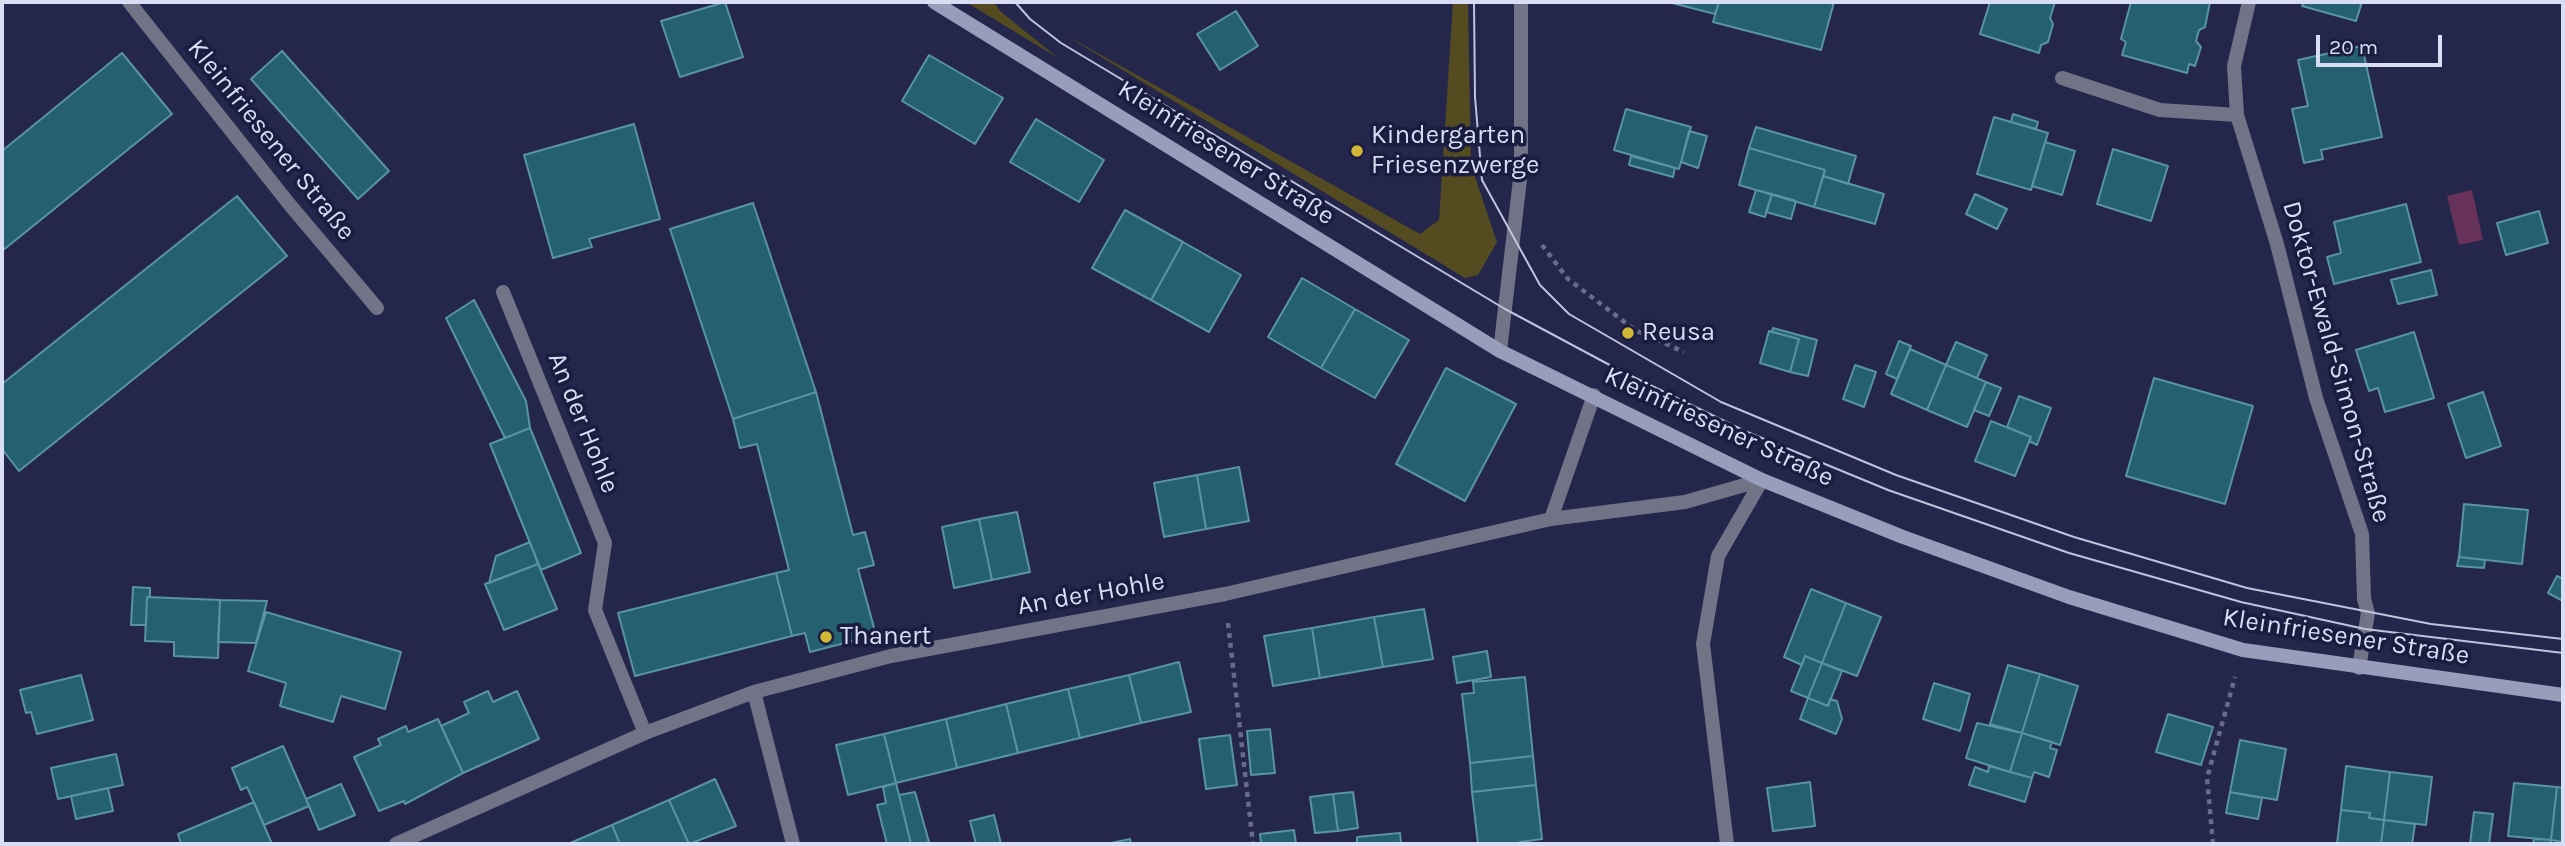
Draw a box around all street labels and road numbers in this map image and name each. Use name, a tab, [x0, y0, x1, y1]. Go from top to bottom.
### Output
street label: Kleinfriesener Straße	[180, 33, 362, 247]
street label: Kleinfriesener Straße	[1112, 74, 1340, 232]
street label: Doktor-Ewald-Simon-Straße	[2275, 198, 2397, 526]
street label: An der Hohle	[541, 348, 625, 498]
street label: Kleinfriesener Straße	[1599, 360, 1839, 494]
street label: An der Hohle	[1015, 566, 1167, 622]
street label: Kleinfriesener Straße	[2220, 602, 2472, 672]

